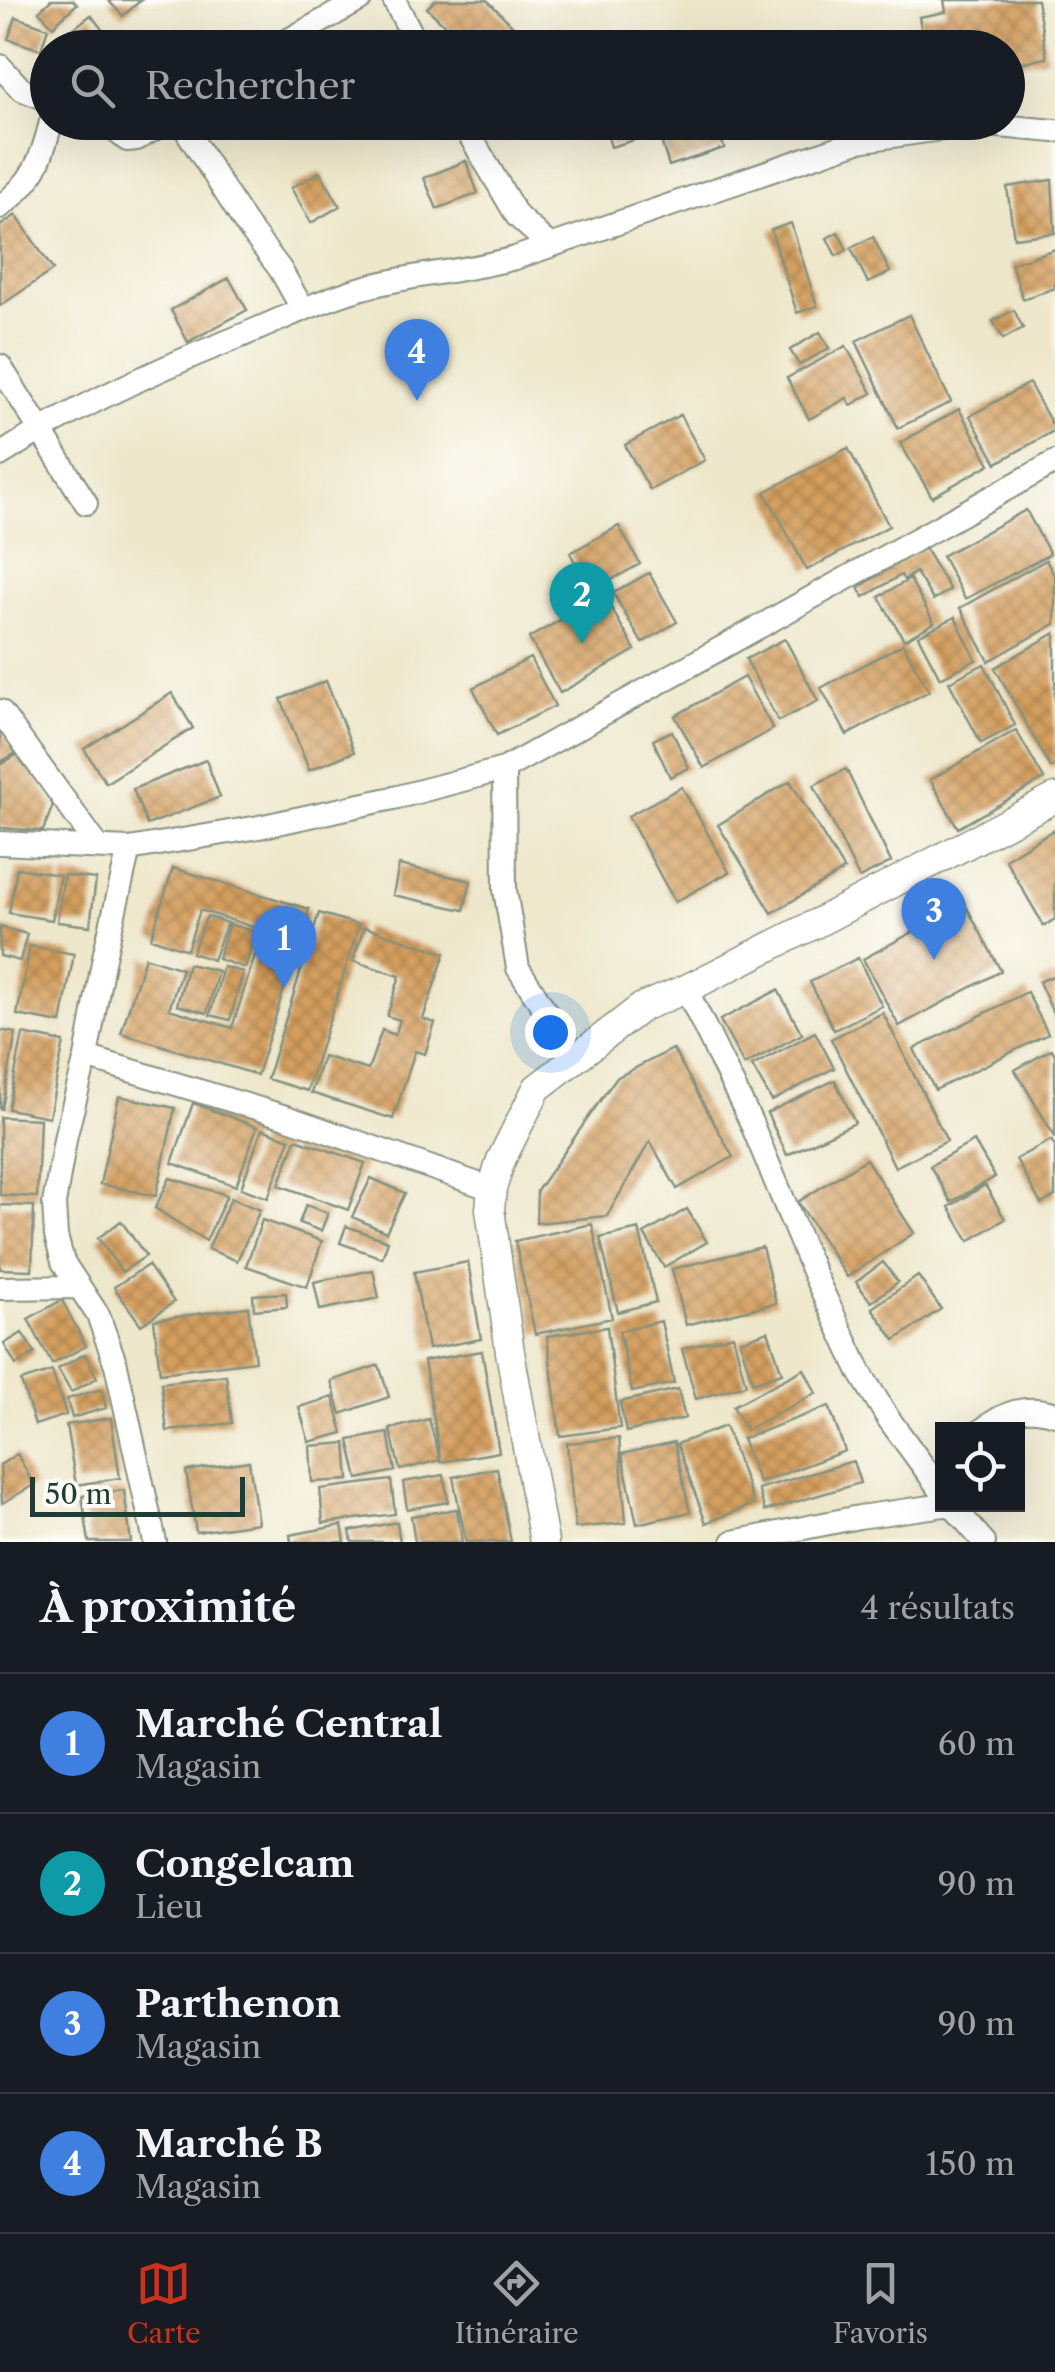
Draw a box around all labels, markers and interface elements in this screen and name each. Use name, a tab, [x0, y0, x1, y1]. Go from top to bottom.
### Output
search box	[30, 30, 1025, 140]
icon: search	[65, 58, 120, 113]
text: Rechercher	[145, 62, 355, 109]
pin: 4	[384, 318, 450, 401]
pin: 2	[550, 562, 614, 644]
pin: 3	[902, 878, 966, 960]
pin: 1	[252, 906, 316, 988]
your location	[525, 1007, 576, 1058]
map controls	[935, 1422, 1025, 1512]
button: locate	[935, 1422, 1025, 1512]
scale bar	[30, 1472, 245, 1516]
text: 50 m	[45, 1477, 112, 1511]
text: À proximité	[40, 1581, 296, 1633]
text: 4 résultats	[860, 1588, 1015, 1627]
text: Marché Central	[135, 1700, 443, 1747]
text: 1	[65, 1724, 80, 1763]
text: 60 m	[938, 1724, 1015, 1763]
text: Magasin	[135, 1747, 261, 1786]
text: Congelcam	[135, 1840, 354, 1887]
text: 2	[63, 1864, 82, 1903]
text: 90 m	[938, 1864, 1015, 1903]
text: Lieu	[135, 1887, 203, 1926]
text: Parthenon	[135, 1980, 341, 2027]
text: 3	[63, 2004, 82, 2043]
text: 90 m	[938, 2004, 1015, 2043]
text: Magasin	[135, 2027, 261, 2066]
text: Marché B	[135, 2120, 323, 2167]
text: 4	[63, 2144, 82, 2183]
text: 150 m	[926, 2144, 1015, 2183]
text: Magasin	[135, 2167, 261, 2206]
tab: Carte	[127, 2256, 201, 2350]
tab: Itinéraire	[455, 2256, 579, 2350]
tab: Favoris	[833, 2256, 928, 2350]

